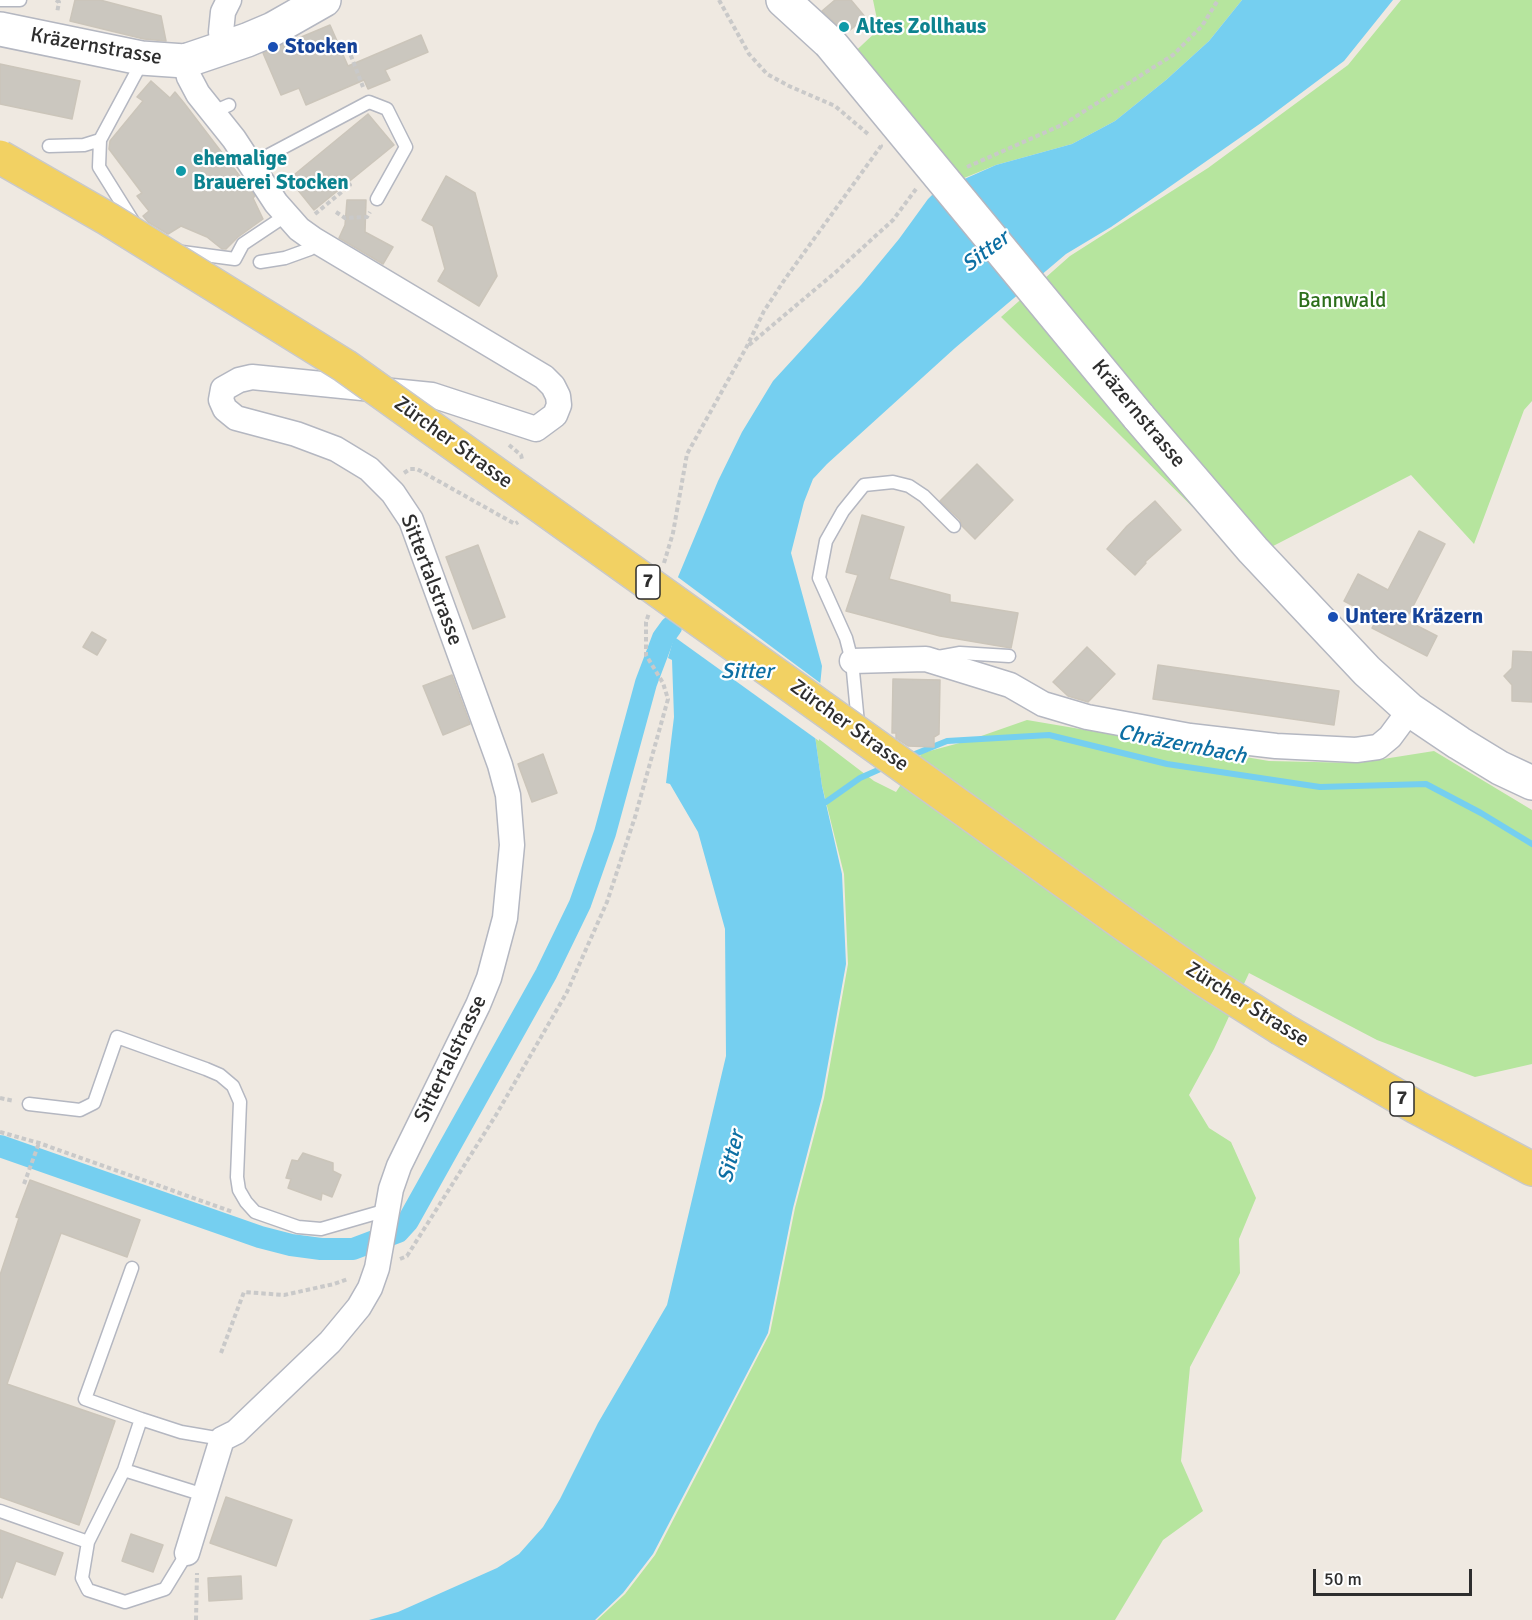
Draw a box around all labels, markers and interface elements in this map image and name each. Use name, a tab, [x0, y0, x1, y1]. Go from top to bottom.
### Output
place label: Altes Zollhaus	[856, 14, 986, 40]
marker: Altes Zollhaus	[837, 20, 851, 34]
street label: Kräzernstrasse	[28, 23, 164, 71]
place label: Stocken	[285, 34, 358, 60]
marker: Stocken	[266, 40, 280, 54]
place label: ehemalige Brauerei Stocken	[193, 146, 349, 196]
marker: ehemalige Brauerei Stocken	[174, 164, 188, 178]
water label: Sitter	[957, 226, 1015, 278]
park label: Bannwald	[1298, 288, 1386, 314]
street label: Kräzernstrasse	[1086, 355, 1190, 473]
street label: Zürcher Strasse	[389, 392, 517, 494]
street label: Sittertalstrasse	[394, 511, 468, 649]
road number: 7	[636, 565, 660, 599]
place label: Untere Kräzern	[1345, 604, 1483, 630]
marker: Untere Kräzern	[1326, 610, 1340, 624]
water label: Sitter	[721, 659, 773, 685]
street label: Zürcher Strasse	[785, 675, 913, 777]
water label: Chräzernbach	[1116, 720, 1248, 770]
street label: Zürcher Strasse	[1181, 957, 1313, 1053]
street label: Sittertalstrasse	[409, 991, 493, 1127]
road number: 7	[1390, 1082, 1414, 1116]
water label: Sitter	[713, 1128, 751, 1186]
scale bar	[1316, 1557, 1475, 1595]
text: 50 m	[1324, 1568, 1362, 1590]

